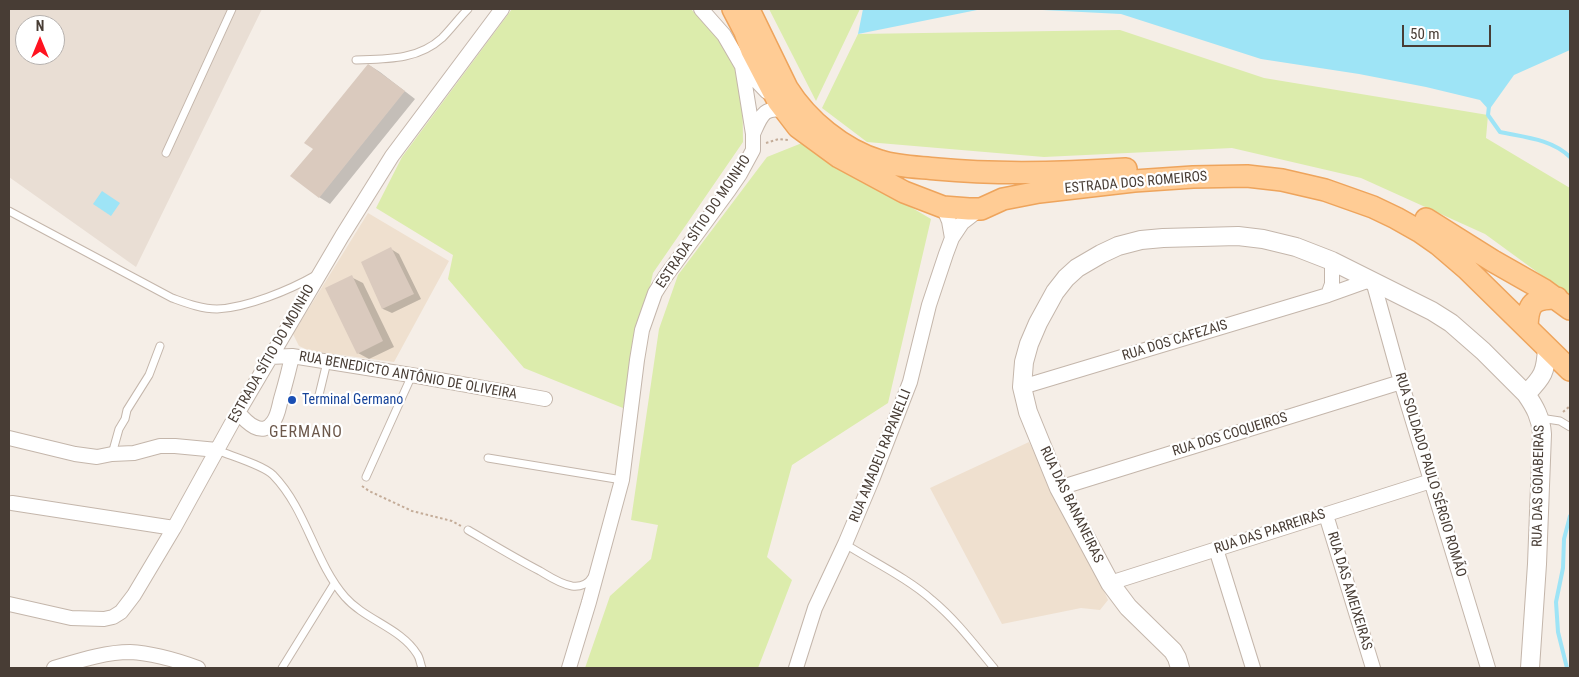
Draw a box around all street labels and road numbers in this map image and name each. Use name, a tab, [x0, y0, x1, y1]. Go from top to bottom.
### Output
street label: ESTRADA SÍTIO DO MOINHO	[653, 152, 755, 292]
street label: ESTRADA DOS ROMEIROS	[1064, 168, 1208, 198]
street label: ESTRADA SÍTIO DO MOINHO	[225, 282, 319, 426]
street label: RUA DOS CAFEZAIS	[1120, 317, 1230, 365]
street label: RUA BENEDICTO ANTÔNIO DE OLIVEIRA	[298, 349, 518, 403]
street label: RUA SOLDADO PAULO SÉRGIO ROMÃO	[1391, 371, 1469, 579]
street label: RUA AMADEU RAPANELLI	[847, 387, 915, 525]
street label: RUA DOS COQUEIROS	[1170, 409, 1290, 461]
street label: RUA DAS GOIABEIRAS	[1530, 425, 1548, 547]
street label: RUA DAS BANANEIRAS	[1036, 444, 1106, 566]
street label: RUA DAS PARREIRAS	[1212, 506, 1328, 558]
street label: RUA DAS AMEIXEIRAS	[1323, 530, 1375, 652]

